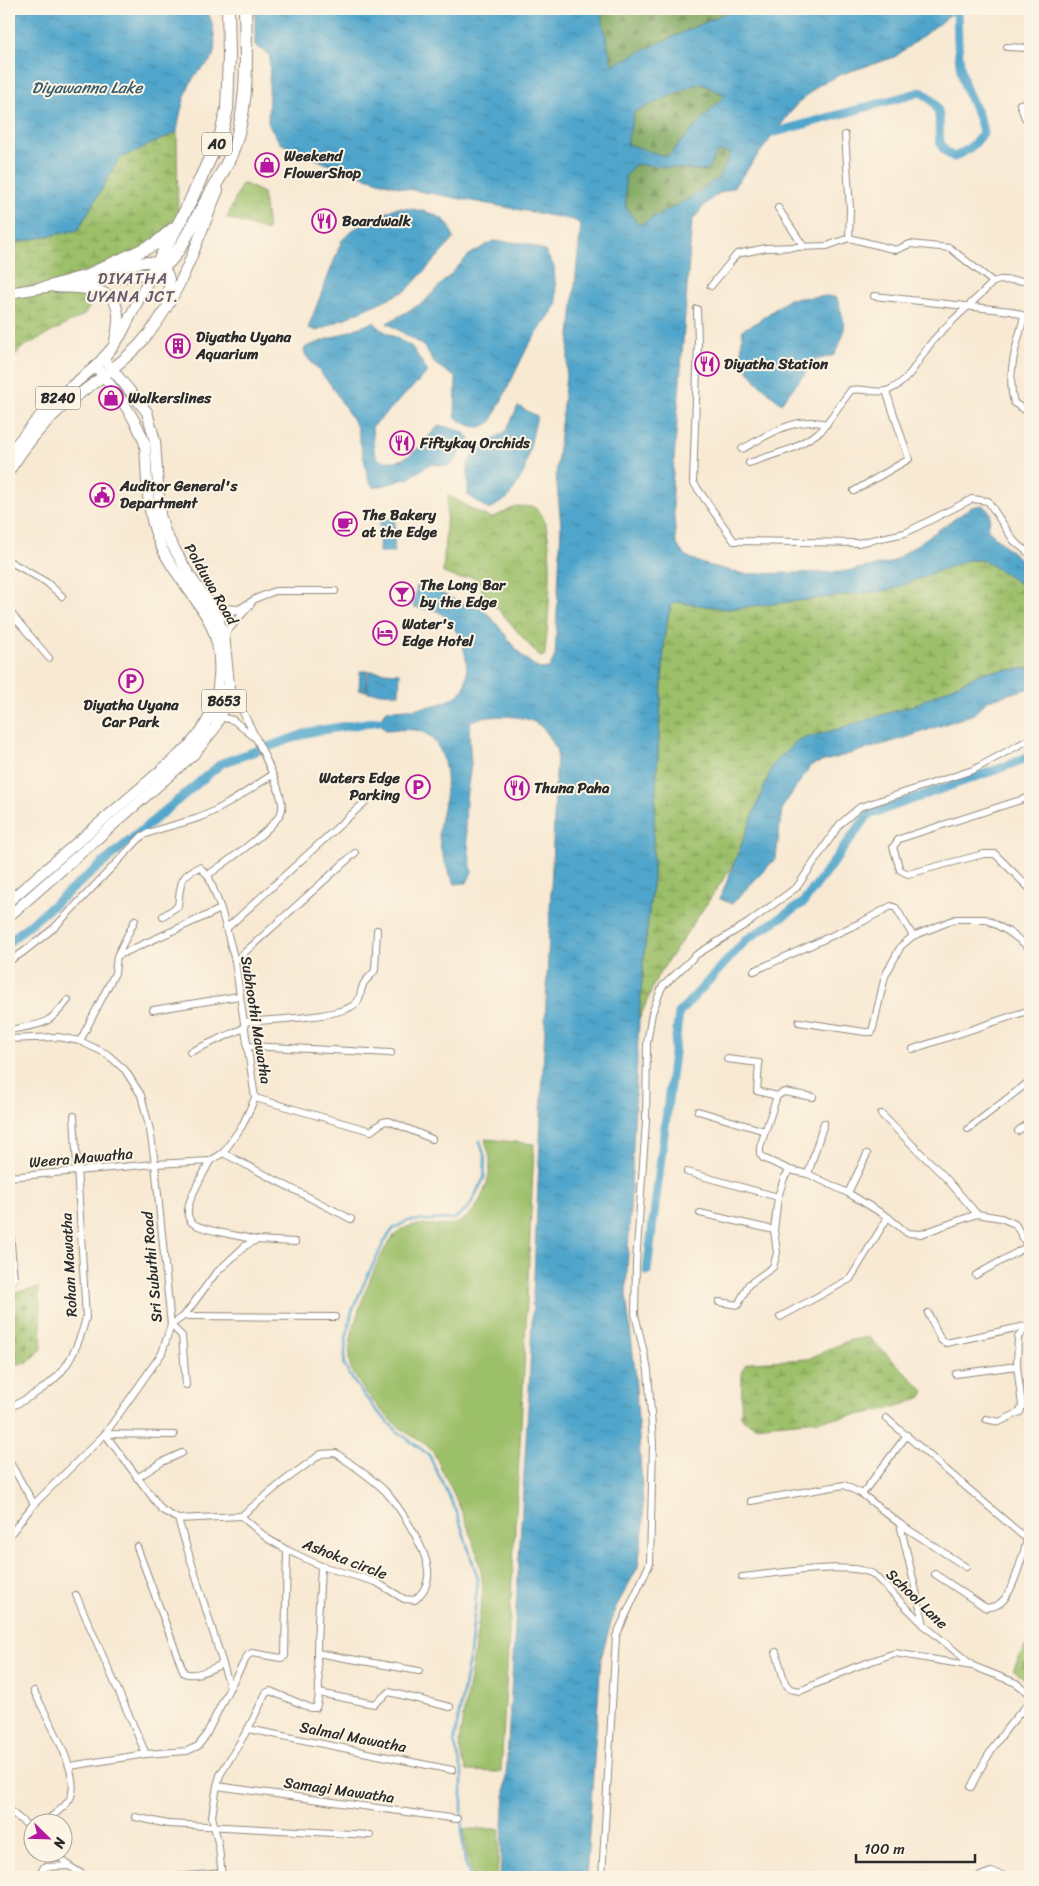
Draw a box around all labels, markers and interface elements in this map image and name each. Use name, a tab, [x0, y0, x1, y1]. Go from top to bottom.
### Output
water label: Diyawanna Lake	[32, 73, 145, 102]
road number: A0	[202, 132, 232, 156]
place label: Weekend FlowerShop	[283, 143, 361, 186]
shop icon: Weekend FlowerShop	[254, 152, 280, 178]
restaurant icon: Boardwalk	[311, 208, 337, 234]
place label: Boardwalk	[342, 208, 412, 234]
district label: DIYATHA UYANA JCT.	[87, 264, 179, 311]
place label: Diyatha Uyana Aquarium	[195, 324, 292, 367]
building icon: Diyatha Uyana Aquarium	[165, 333, 191, 359]
restaurant icon: Diyatha Station	[694, 351, 720, 377]
place label: Diyatha Station	[724, 351, 829, 377]
shop icon: Walkerslines	[98, 385, 124, 411]
place label: Walkerslines	[128, 385, 212, 411]
road number: B240	[36, 386, 80, 409]
restaurant icon: Fiftykay Orchids	[389, 430, 415, 456]
place label: Fiftykay Orchids	[419, 430, 531, 456]
place label: Auditor General's Department	[119, 473, 238, 516]
public building icon: Auditor General's Department	[89, 482, 115, 508]
place label: The Bakery at the Edge	[361, 502, 438, 545]
cafe icon: The Bakery at the Edge	[332, 511, 358, 537]
street label: Polduwa Road	[177, 538, 246, 631]
place label: The Long Bar by the Edge	[419, 572, 507, 615]
bar icon: The Long Bar by the Edge	[389, 581, 415, 607]
place label: Water's Edge Hotel	[402, 611, 474, 654]
hotel icon: Water's Edge Hotel	[372, 620, 398, 646]
parking icon: Diyatha Uyana Car Park	[118, 668, 144, 694]
road number: B653	[202, 689, 246, 712]
place label: Diyatha Uyana Car Park	[83, 692, 179, 735]
place label: Waters Edge Parking	[319, 765, 400, 808]
parking icon: Waters Edge Parking	[405, 774, 431, 800]
restaurant icon: Thuna Paha	[504, 775, 530, 801]
place label: Thuna Paha	[534, 775, 610, 801]
street label: Subhoothi Mawatha	[233, 954, 279, 1087]
street label: Weera Mawatha	[28, 1140, 135, 1175]
street label: Sri Subuthi Road	[134, 1209, 170, 1324]
street label: Rohan Mawatha	[53, 1212, 85, 1318]
street label: Ashoka circle	[298, 1531, 391, 1587]
street label: School Lane	[880, 1562, 954, 1636]
street label: Salmal Mawatha	[297, 1714, 409, 1760]
street label: Samagi Mawatha	[282, 1769, 396, 1811]
north arrow	[22, 1814, 72, 1864]
scale bar	[856, 1831, 975, 1863]
text: N	[46, 1833, 73, 1853]
text: 100 m	[864, 1836, 905, 1862]

